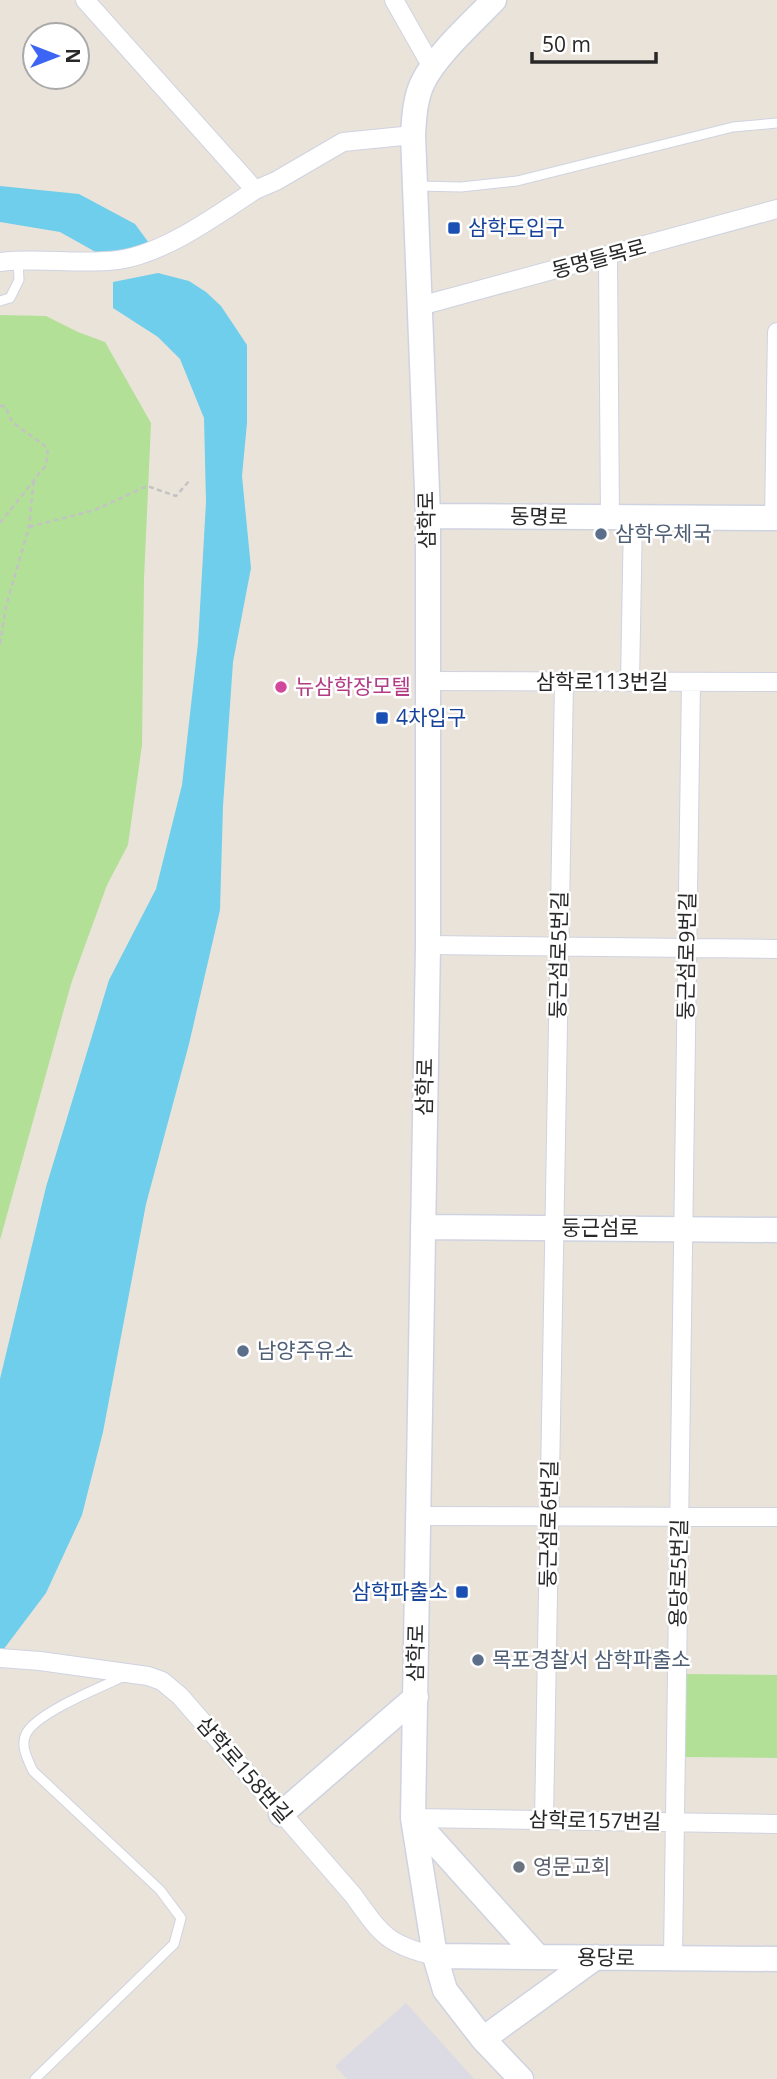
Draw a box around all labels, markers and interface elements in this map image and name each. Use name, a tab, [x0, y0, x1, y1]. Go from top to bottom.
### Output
north arrow	[21, 21, 91, 91]
scale bar	[532, 21, 656, 65]
text: 50 m	[542, 30, 591, 58]
text: N	[60, 48, 86, 64]
place label: 삼학도입구	[468, 213, 565, 241]
marker: 삼학도입구	[446, 220, 462, 236]
street label: 동명들목로	[548, 232, 649, 284]
street label: 삼학로	[411, 491, 441, 549]
street label: 동명로	[510, 501, 568, 531]
place label: 삼학우체국	[615, 519, 712, 547]
marker: 삼학우체국	[593, 526, 609, 542]
street label: 삼학로113번길	[536, 667, 668, 695]
place label: 뉴삼학장모텔	[295, 672, 411, 700]
marker: 뉴삼학장모텔	[273, 679, 289, 695]
place label: 4차입구	[396, 703, 466, 731]
marker: 4차입구	[374, 710, 390, 726]
street label: 둥근섬로5번길	[543, 891, 573, 1019]
street label: 둥근섬로9번길	[671, 892, 701, 1020]
street label: 삼학로	[409, 1058, 439, 1116]
street label: 둥근섬로	[561, 1213, 639, 1241]
place label: 남양주유소	[257, 1336, 354, 1364]
marker: 남양주유소	[235, 1343, 251, 1359]
street label: 둥근섬로6번길	[533, 1460, 563, 1588]
street label: 용당로5번길	[663, 1518, 693, 1628]
place label: 삼학파출소	[351, 1577, 448, 1605]
marker: 삼학파출소	[454, 1584, 470, 1600]
street label: 삼학로	[400, 1624, 430, 1682]
place label: 목포경찰서 삼학파출소	[492, 1645, 691, 1673]
marker: 목포경찰서 삼학파출소	[470, 1652, 486, 1668]
street label: 삼학로158번길	[191, 1710, 299, 1829]
street label: 삼학로157번길	[528, 1805, 662, 1835]
place label: 영문교회	[533, 1852, 610, 1880]
marker: 영문교회	[511, 1859, 527, 1875]
street label: 용당로	[577, 1942, 635, 1972]

